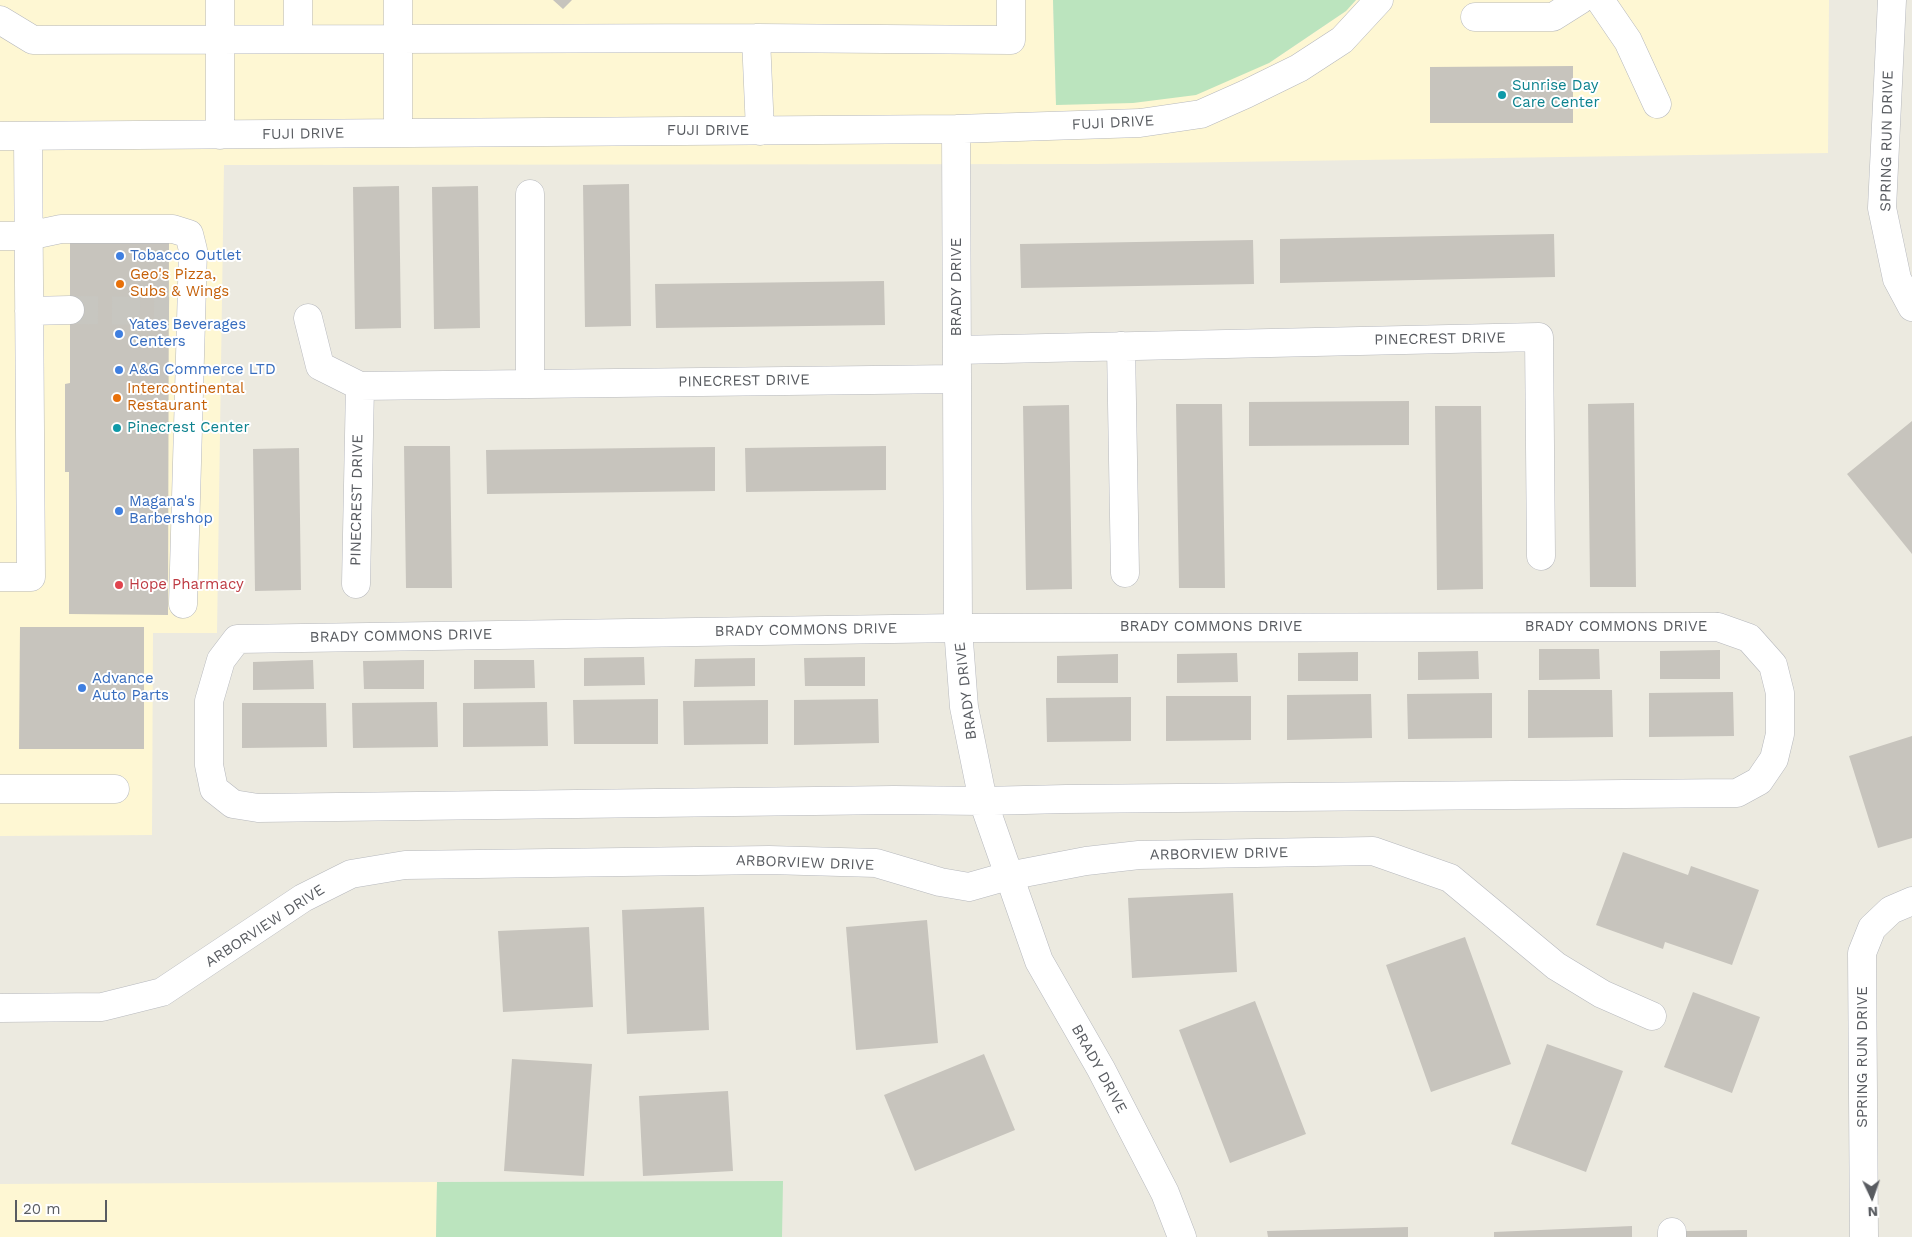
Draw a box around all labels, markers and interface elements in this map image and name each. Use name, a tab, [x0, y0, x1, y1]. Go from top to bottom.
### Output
street label: SPRING RUN DRIVE	[1877, 70, 1897, 212]
place label: Sunrise Day Care Center	[1512, 77, 1600, 112]
marker: Sunrise Day Care Center	[1496, 89, 1508, 101]
street label: FUJI DRIVE	[1071, 112, 1155, 134]
street label: FUJI DRIVE	[667, 122, 749, 140]
street label: FUJI DRIVE	[262, 124, 344, 144]
street label: BRADY DRIVE	[948, 238, 966, 336]
place label: Tobacco Outlet	[130, 247, 241, 265]
marker: Tobacco Outlet	[114, 250, 126, 262]
place label: Geo's Pizza, Subs & Wings	[130, 266, 229, 301]
marker: Geo's Pizza, Subs & Wings	[114, 278, 126, 290]
place label: Yates Beverages Centers	[129, 316, 246, 351]
marker: Yates Beverages Centers	[113, 328, 125, 340]
street label: PINECREST DRIVE	[1374, 329, 1506, 349]
place label: A&G Commerce LTD	[129, 361, 276, 379]
marker: A&G Commerce LTD	[113, 364, 125, 376]
street label: PINECREST DRIVE	[678, 371, 810, 391]
place label: Intercontinental Restaurant	[127, 380, 245, 415]
marker: Intercontinental Restaurant	[111, 392, 123, 404]
place label: Pinecrest Center	[127, 419, 250, 437]
marker: Pinecrest Center	[111, 422, 123, 434]
street label: PINECREST DRIVE	[347, 434, 367, 566]
place label: Magana's Barbershop	[129, 493, 213, 528]
marker: Magana's Barbershop	[113, 505, 125, 517]
place label: Hope Pharmacy	[129, 576, 244, 594]
marker: Hope Pharmacy	[113, 579, 125, 591]
street label: BRADY COMMONS DRIVE	[1120, 618, 1302, 636]
street label: BRADY COMMONS DRIVE	[1525, 618, 1707, 636]
street label: BRADY COMMONS DRIVE	[715, 619, 897, 641]
street label: BRADY COMMONS DRIVE	[310, 625, 492, 647]
street label: BRADY DRIVE	[951, 641, 981, 741]
place label: Advance Auto Parts	[92, 670, 169, 705]
marker: Advance Auto Parts	[76, 682, 88, 694]
street label: ARBORVIEW DRIVE	[1150, 844, 1288, 864]
street label: ARBORVIEW DRIVE	[736, 852, 874, 874]
street label: ARBORVIEW DRIVE	[202, 881, 328, 971]
street label: SPRING RUN DRIVE	[1854, 986, 1872, 1128]
street label: BRADY DRIVE	[1067, 1022, 1131, 1116]
north arrow	[1847, 1172, 1897, 1222]
scale bar	[18, 1190, 110, 1222]
text: 20 m	[23, 1200, 61, 1218]
text: N	[1867, 1204, 1878, 1220]

